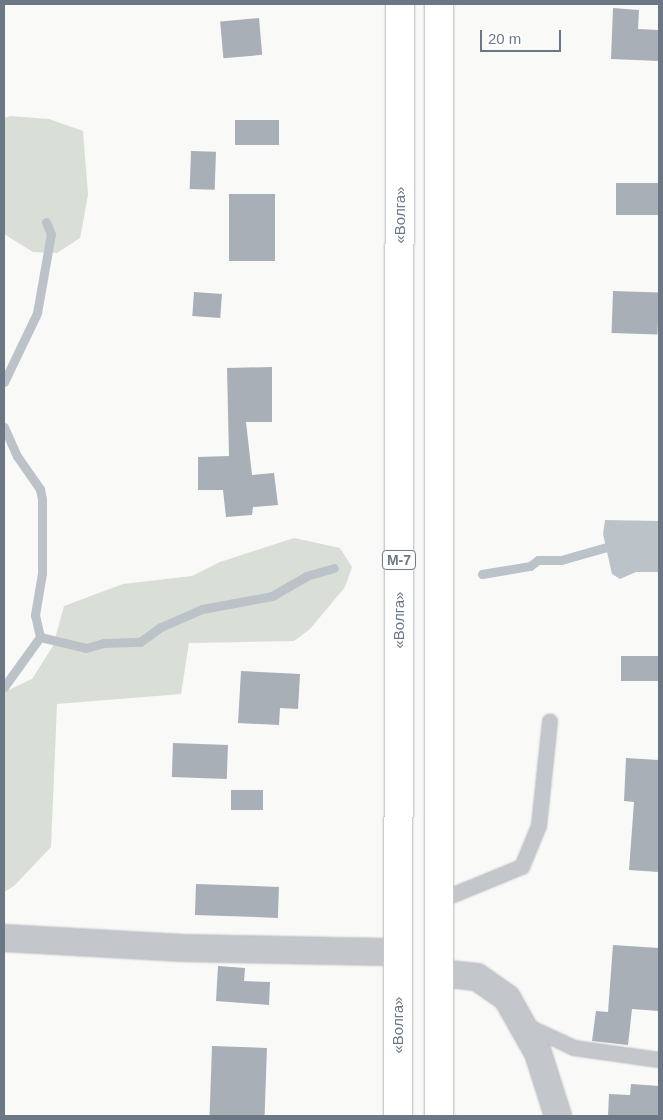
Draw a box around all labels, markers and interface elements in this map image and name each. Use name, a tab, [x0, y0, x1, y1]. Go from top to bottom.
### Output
scale bar	[483, 20, 564, 52]
text: 20 m	[488, 30, 521, 47]
street label: «Волга»	[391, 187, 409, 243]
road number: М-7	[382, 548, 416, 572]
street label: «Волга»	[390, 592, 408, 648]
street label: «Волга»	[389, 997, 407, 1053]

